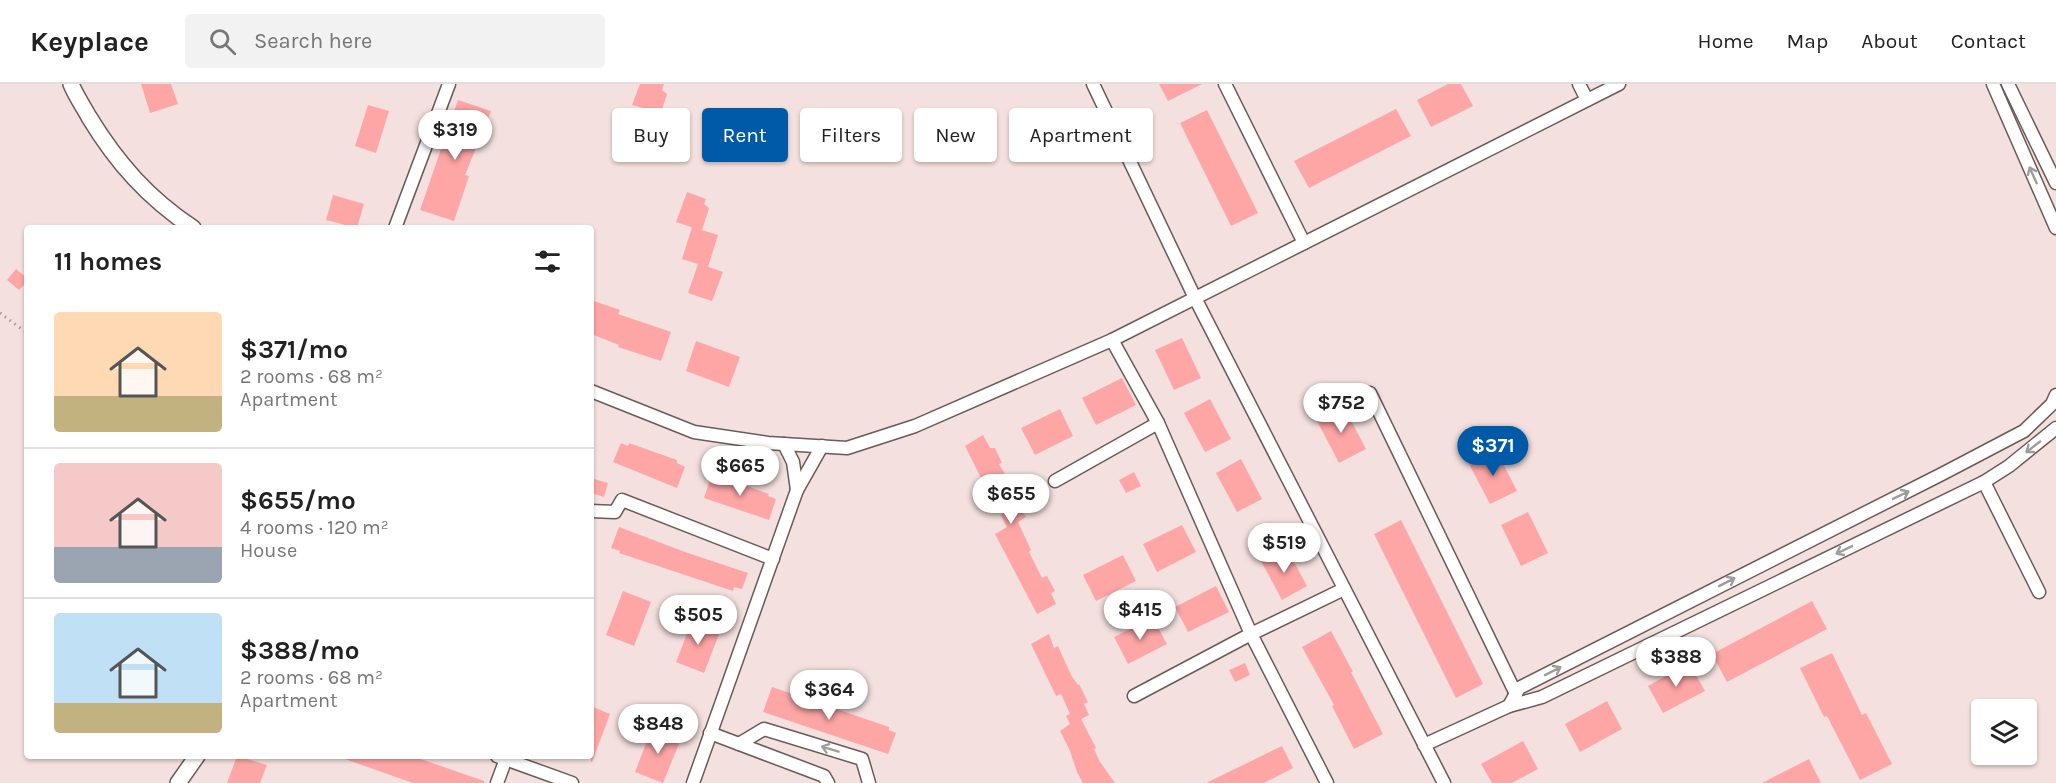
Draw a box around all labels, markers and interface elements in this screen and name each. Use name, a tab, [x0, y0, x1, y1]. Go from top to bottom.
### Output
search box	[185, 14, 605, 68]
text: Keyplace	[30, 25, 149, 58]
icon: search	[206, 25, 239, 58]
text: Search here	[254, 28, 372, 54]
text: Home	[1698, 29, 1754, 53]
text: Map	[1787, 29, 1828, 53]
text: About	[1861, 29, 1918, 53]
text: Contact	[1951, 29, 2026, 53]
chip: Buy	[612, 108, 690, 162]
chip: Rent	[702, 108, 788, 162]
chip: Filters	[800, 108, 902, 162]
chip: New	[914, 108, 997, 162]
chip: Apartment	[1009, 108, 1153, 162]
pin: $319	[419, 110, 491, 161]
text: $319	[432, 118, 478, 141]
one-way arrow	[2026, 166, 2038, 184]
icon: filters	[531, 245, 564, 278]
text: 11 homes	[54, 246, 162, 277]
text: $371/mo	[240, 334, 348, 365]
icon: home	[102, 336, 174, 408]
text: 2 rooms · 68 m²	[240, 365, 383, 388]
pin: $752	[1305, 383, 1377, 434]
text: Apartment	[240, 388, 338, 411]
text: $752	[1317, 391, 1365, 414]
pin: $371	[1457, 426, 1529, 477]
text: $371	[1471, 434, 1515, 457]
one-way arrow	[2025, 441, 2041, 454]
pin: $665	[704, 446, 776, 497]
text: $665	[715, 454, 765, 477]
pin: $655	[975, 474, 1047, 525]
text: $655	[986, 482, 1036, 505]
text: $655/mo	[240, 485, 356, 516]
icon: home	[102, 487, 174, 559]
one-way arrow	[1892, 488, 1910, 500]
text: 4 rooms · 120 m²	[240, 516, 389, 539]
pin: $519	[1248, 523, 1320, 574]
text: $519	[1262, 531, 1306, 554]
text: House	[240, 539, 297, 562]
one-way arrow	[1836, 545, 1854, 557]
one-way arrow	[1718, 576, 1736, 588]
pin: $415	[1104, 590, 1176, 641]
pin: $505	[662, 595, 734, 646]
text: $415	[1118, 598, 1162, 621]
text: $505	[673, 603, 723, 626]
text: $388/mo	[240, 635, 359, 666]
icon: home	[102, 637, 174, 709]
pin: $388	[1640, 637, 1712, 688]
text: $388	[1650, 645, 1702, 668]
one-way arrow	[1544, 664, 1562, 676]
text: 2 rooms · 68 m²	[240, 666, 383, 689]
pin: $364	[793, 670, 865, 721]
text: $364	[804, 678, 854, 701]
text: Apartment	[240, 689, 338, 712]
map controls	[1971, 699, 2037, 765]
button: layers	[1971, 699, 2037, 765]
pin: $848	[622, 704, 694, 755]
text: $848	[632, 712, 684, 735]
one-way arrow	[821, 743, 840, 754]

